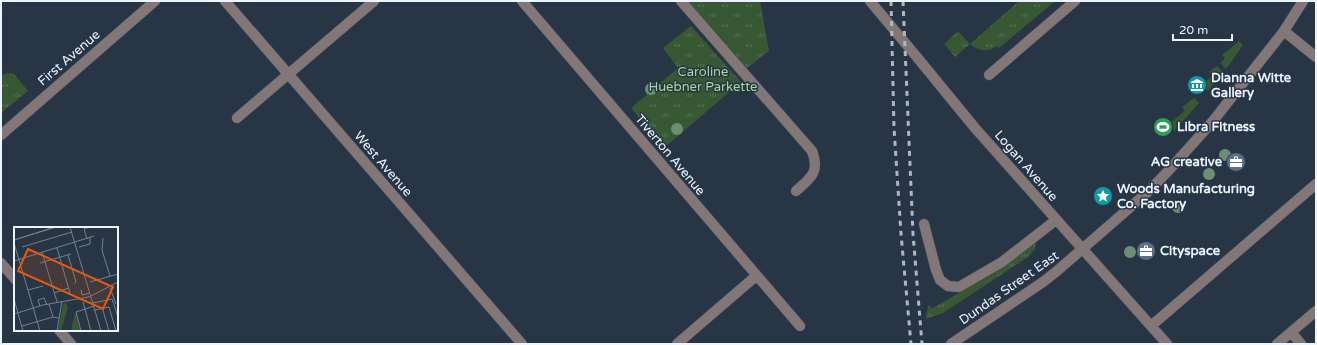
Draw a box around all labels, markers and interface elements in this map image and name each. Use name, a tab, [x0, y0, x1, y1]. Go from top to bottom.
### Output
scale bar	[1173, 16, 1232, 42]
text: 20 m	[1179, 23, 1208, 37]
street label: First Avenue	[35, 27, 103, 89]
park label: Caroline Huebner Parkette	[649, 64, 757, 95]
place label: Dianna Witte Gallery	[1211, 70, 1292, 101]
museum icon: Dianna Witte Gallery	[1186, 74, 1208, 96]
street label: Tiverton Avenue	[631, 111, 709, 199]
sports icon: Libra Fitness	[1152, 116, 1174, 138]
place label: Libra Fitness	[1177, 119, 1255, 135]
street label: Logan Avenue	[991, 127, 1061, 205]
street label: West Avenue	[350, 128, 416, 200]
office icon: AG creative	[1225, 151, 1247, 173]
place label: AG creative	[1151, 154, 1223, 170]
place label: Woods Manufacturing Co. Factory	[1117, 181, 1255, 212]
place icon: Woods Manufacturing Co. Factory	[1092, 185, 1114, 207]
inset map	[14, 227, 118, 331]
office icon: Cityspace	[1135, 240, 1157, 262]
place label: Cityspace	[1160, 243, 1221, 259]
street label: Dundas Street East	[956, 248, 1062, 328]

